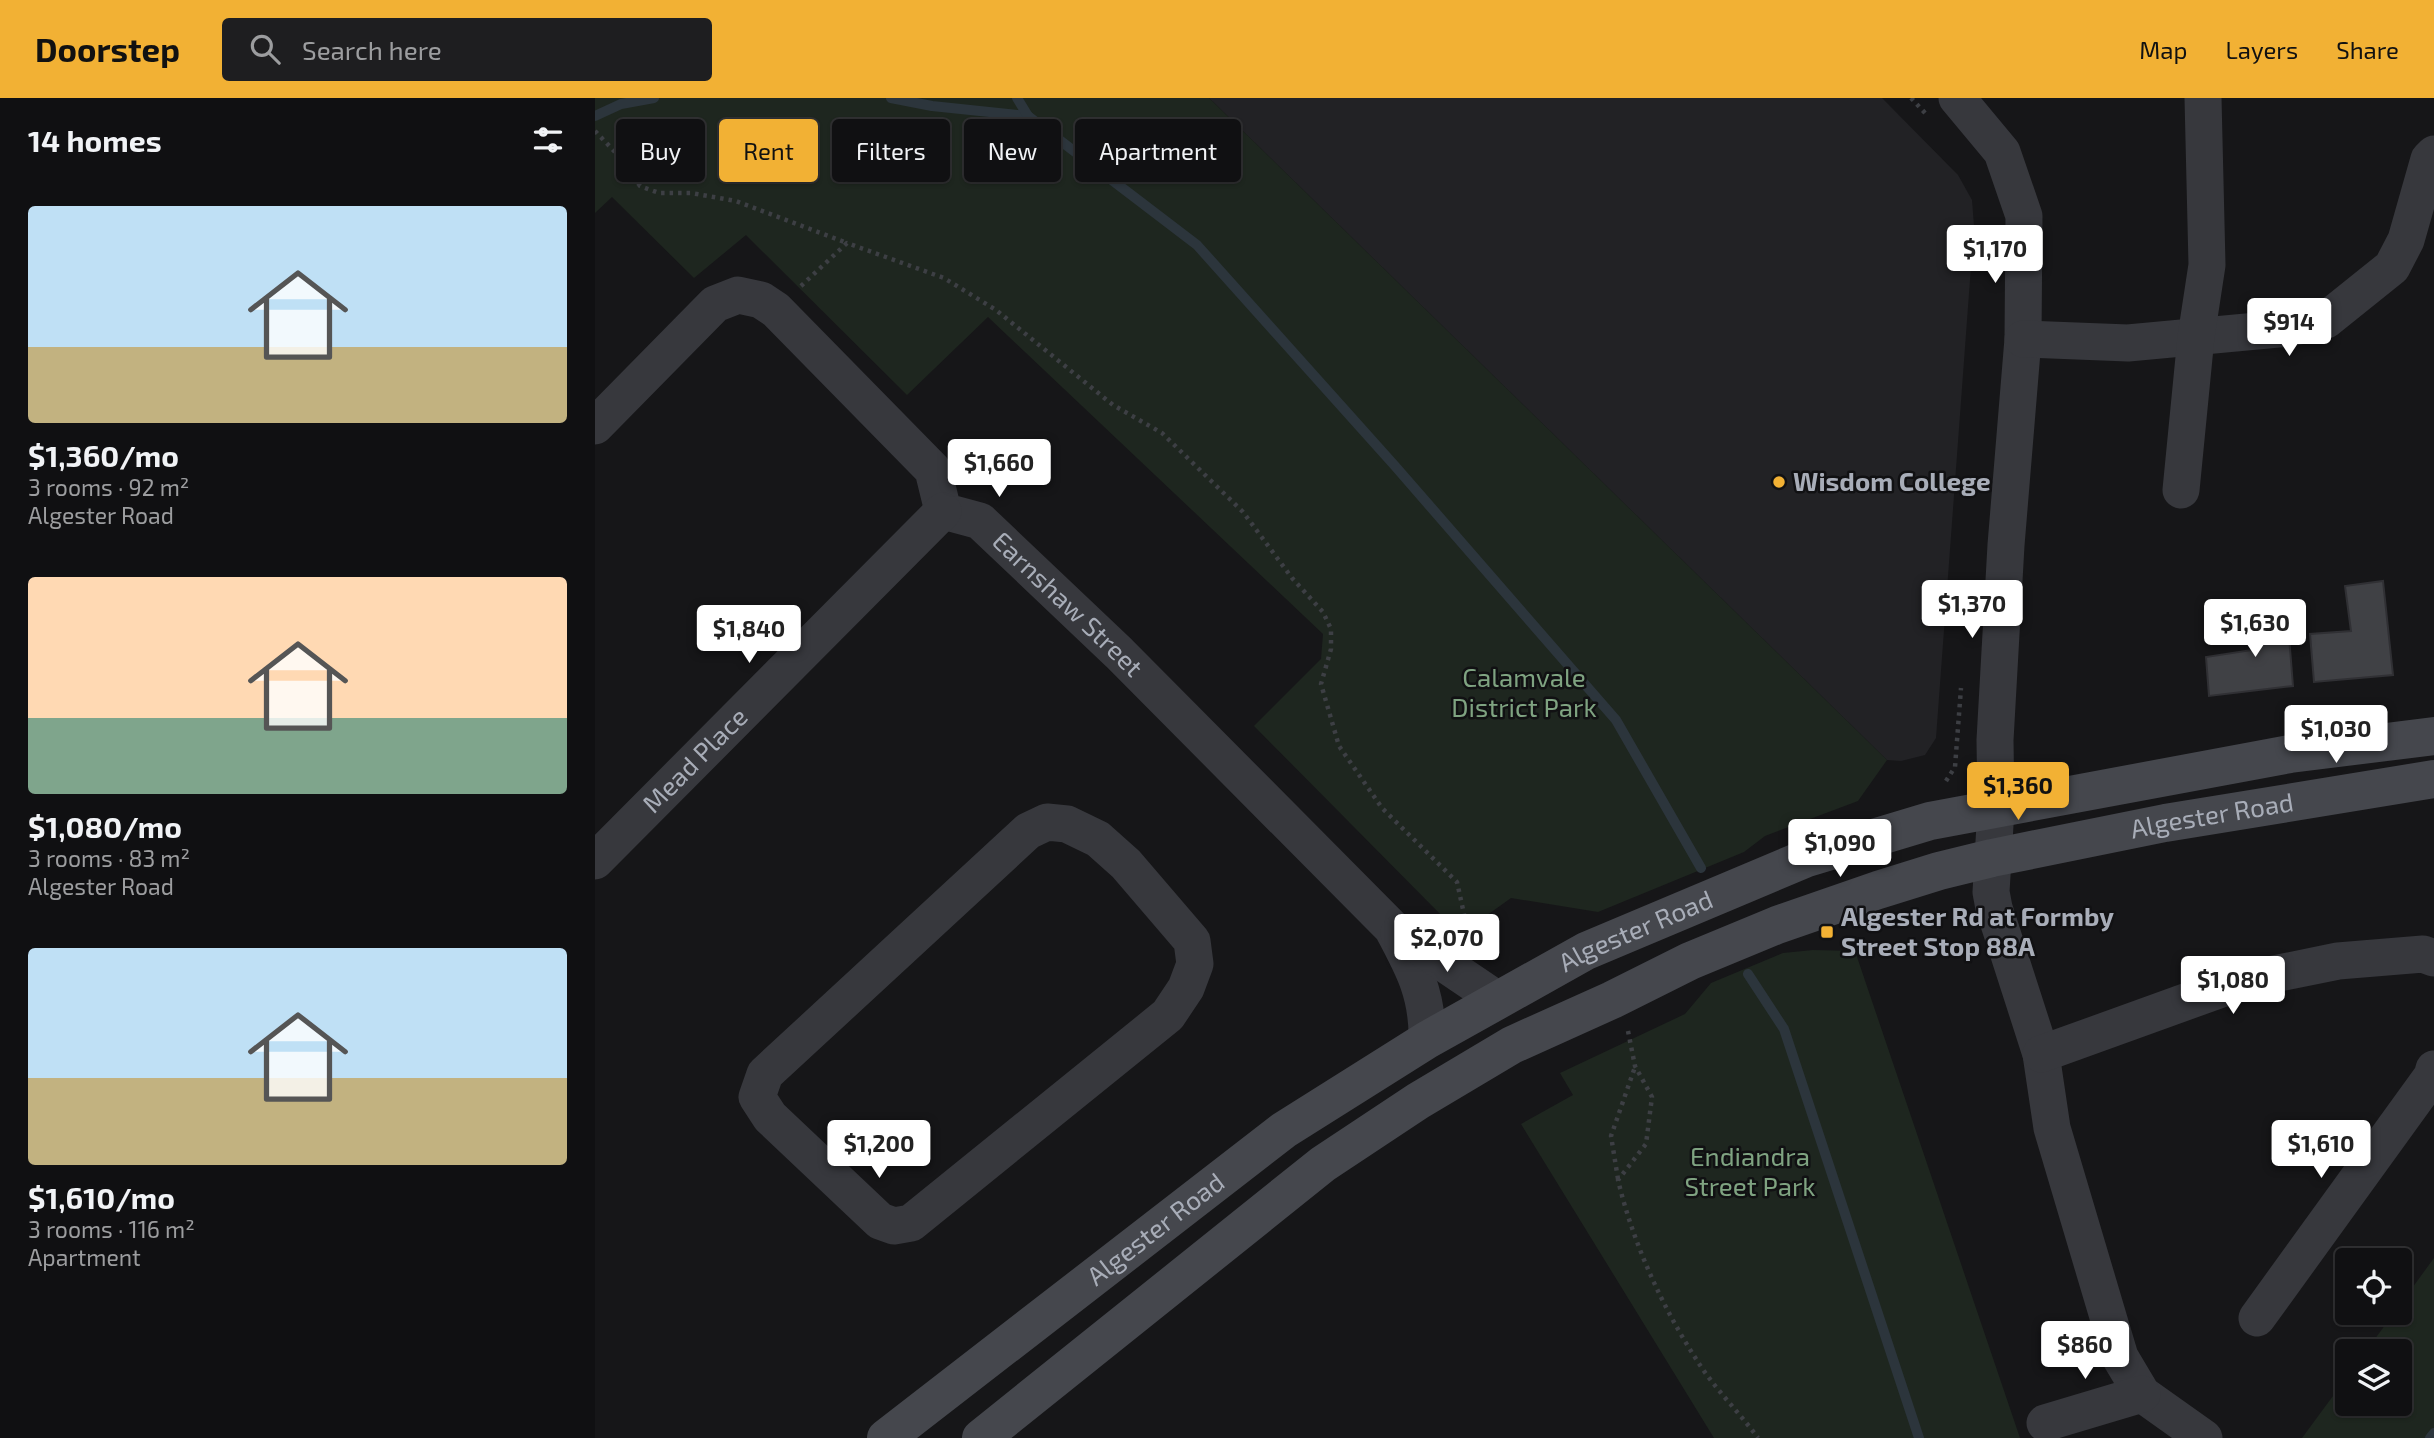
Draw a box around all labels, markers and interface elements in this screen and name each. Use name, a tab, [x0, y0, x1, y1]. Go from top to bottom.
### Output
search box	[222, 18, 712, 81]
text: Doorstep	[35, 29, 180, 69]
icon: search	[246, 30, 284, 68]
text: Search here	[302, 34, 442, 65]
text: Map	[2139, 35, 2187, 64]
text: Layers	[2225, 35, 2298, 64]
text: Share	[2336, 35, 2399, 64]
chip: Buy	[616, 119, 705, 182]
chip: Rent	[719, 119, 818, 182]
chip: Filters	[832, 119, 950, 182]
chip: New	[964, 119, 1061, 182]
chip: Apartment	[1075, 119, 1241, 182]
icon: filters	[529, 121, 567, 159]
text: 14 homes	[28, 122, 162, 158]
pin: $1,170	[1938, 226, 2052, 285]
text: $1,170	[1963, 234, 2027, 262]
icon: home	[235, 252, 361, 378]
pin: $914	[2248, 299, 2330, 358]
text: $914	[2263, 307, 2315, 335]
text: $1,360/mo	[28, 437, 179, 473]
pin: $1,660	[942, 440, 1056, 499]
text: $1,660	[964, 448, 1034, 476]
place label: Wisdom College	[1793, 465, 1991, 496]
text: 3 rooms · 92 m²	[28, 473, 189, 501]
marker: Wisdom College	[1771, 474, 1787, 490]
text: Algester Road	[28, 501, 174, 529]
street label: Earnshaw Street	[987, 524, 1150, 682]
pin: $1,370	[1915, 580, 2029, 640]
text: $1,370	[1938, 589, 2006, 617]
pin: $1,630	[2198, 600, 2312, 659]
pin: $1,840	[692, 606, 806, 665]
text: $1,630	[2220, 608, 2290, 636]
text: $1,840	[713, 614, 785, 642]
icon: home	[235, 623, 361, 749]
park label: Calamvale District Park	[1451, 661, 1597, 722]
street label: Mead Place	[635, 700, 753, 818]
pin: $1,030	[2279, 706, 2393, 765]
text: $1,030	[2301, 714, 2371, 742]
pin: $1,360	[1961, 762, 2075, 822]
text: $1,360	[1983, 771, 2053, 799]
street label: Algester Road	[2127, 785, 2296, 844]
text: $1,080/mo	[28, 808, 182, 844]
pin: $1,090	[1783, 820, 1897, 879]
text: $1,090	[1804, 828, 1876, 856]
text: 3 rooms · 83 m²	[28, 844, 190, 872]
text: Algester Road	[28, 872, 174, 900]
street label: Algester Road	[1552, 883, 1717, 977]
place label: Algester Rd at Formby Street Stop 88A	[1841, 900, 2114, 961]
pin: $2,070	[1390, 914, 1504, 974]
text: $2,070	[1410, 923, 1484, 951]
marker: Algester Rd at Formby Street Stop 88A	[1819, 924, 1835, 940]
pin: $1,080	[2176, 956, 2290, 1016]
text: $1,080	[2197, 965, 2269, 993]
icon: home	[235, 994, 361, 1120]
pin: $1,200	[822, 1121, 936, 1180]
pin: $1,610	[2264, 1121, 2378, 1180]
text: $1,200	[843, 1129, 915, 1157]
text: $1,610	[2288, 1129, 2354, 1157]
park label: Endiandra Street Park	[1684, 1140, 1816, 1201]
street label: Algester Road	[1080, 1165, 1229, 1291]
text: $1,610/mo	[28, 1179, 175, 1215]
text: 3 rooms · 116 m²	[28, 1215, 195, 1243]
text: Apartment	[28, 1243, 141, 1271]
map controls	[2335, 1248, 2412, 1416]
button: locate	[2335, 1248, 2412, 1325]
pin: $860	[2044, 1322, 2126, 1381]
text: $860	[2057, 1330, 2113, 1358]
button: layers	[2335, 1339, 2412, 1416]

